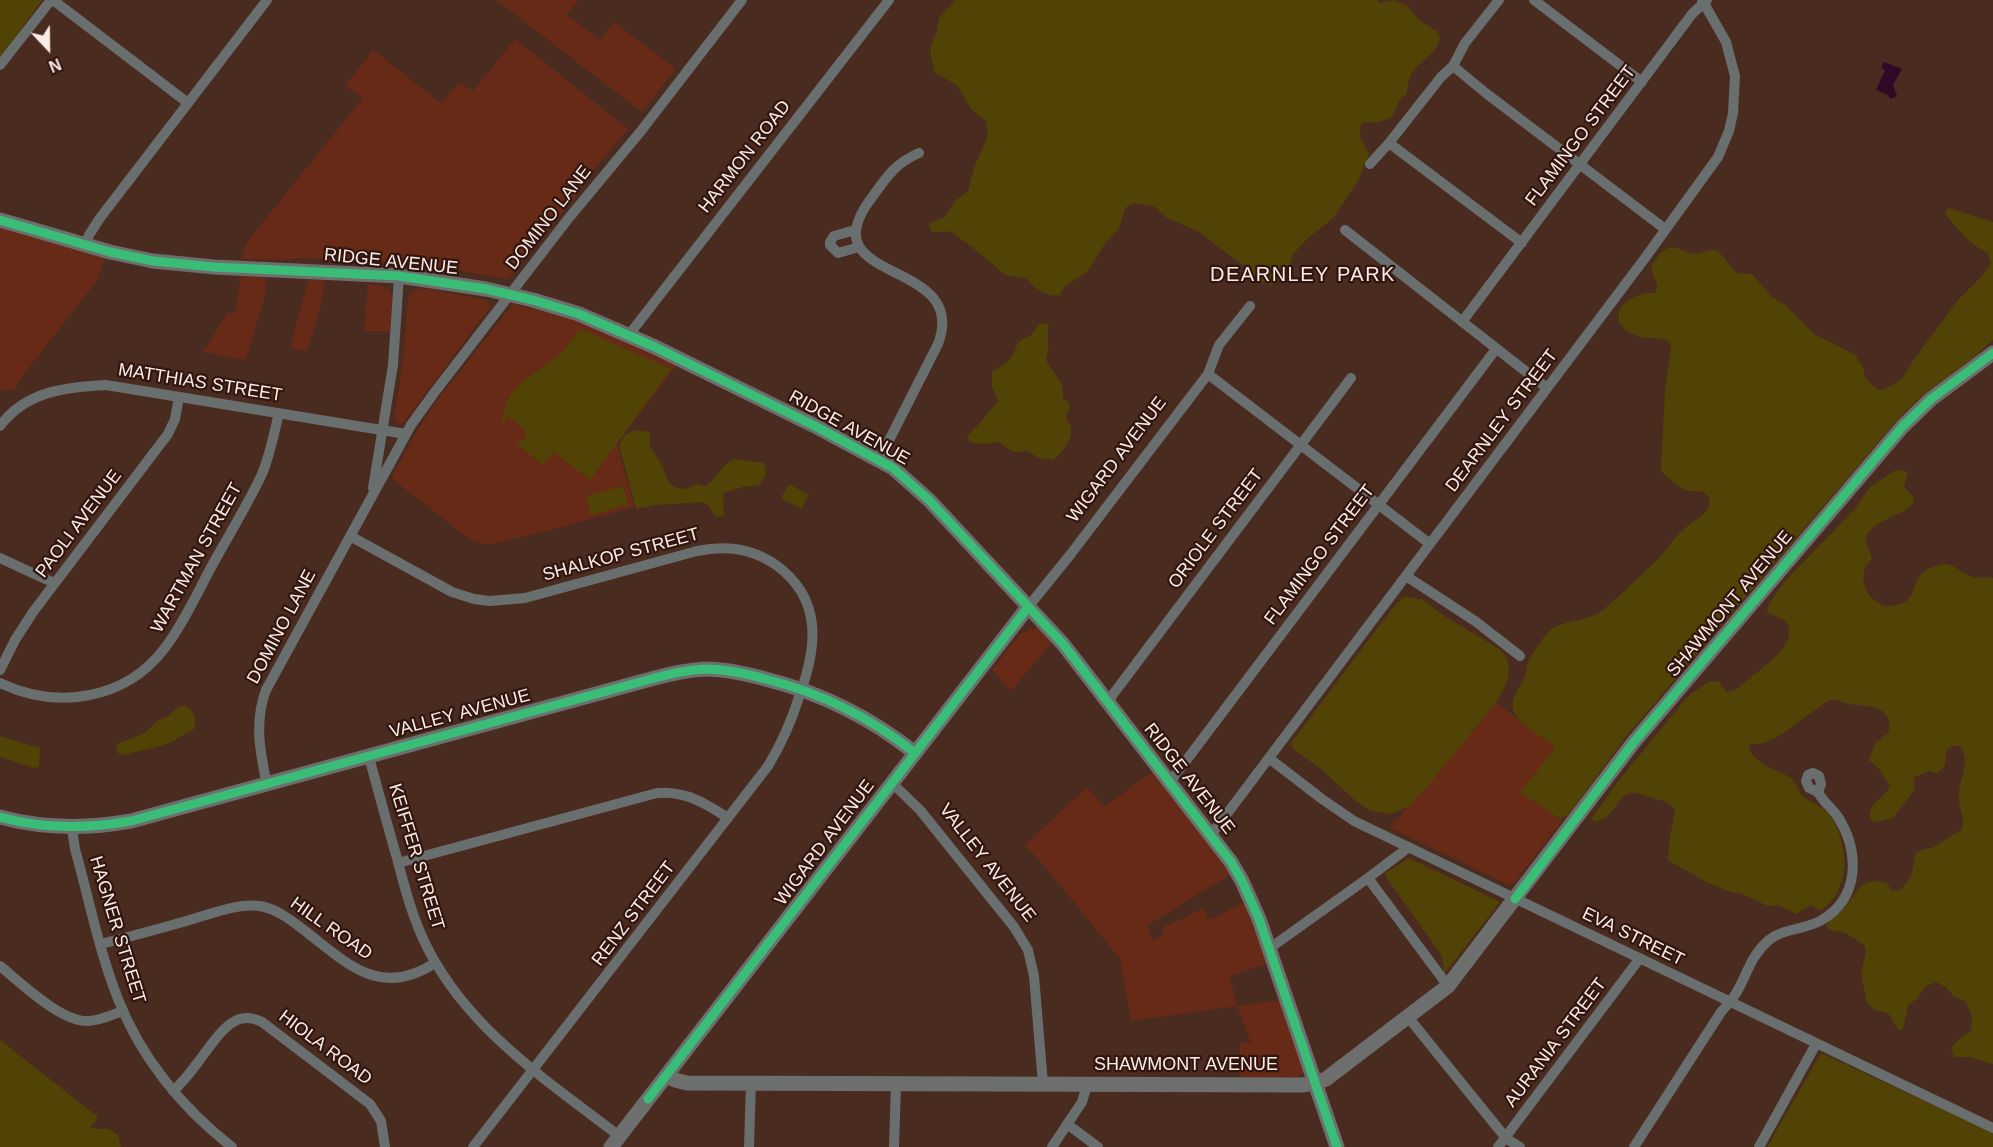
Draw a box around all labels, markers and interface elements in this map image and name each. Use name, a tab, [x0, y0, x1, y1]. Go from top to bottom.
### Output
north arrow	[18, 18, 78, 78]
text: N	[46, 55, 63, 75]
street label: FLAMINGO STREET	[1521, 62, 1641, 210]
street label: HARMON ROAD	[694, 96, 796, 218]
street label: DOMINO LANE	[502, 162, 596, 274]
street label: RIDGE AVENUE	[323, 244, 459, 280]
district label: DEARNLEY PARK	[1210, 263, 1396, 287]
street label: DEARNLEY STREET	[1441, 345, 1563, 497]
street label: MATTHIAS STREET	[116, 359, 284, 407]
street label: RIDGE AVENUE	[785, 386, 913, 470]
street label: WIGARD AVENUE	[1063, 393, 1171, 527]
street label: ORIOLE STREET	[1164, 465, 1268, 593]
street label: PAOLI AVENUE	[31, 466, 127, 582]
street label: WARTMAN STREET	[147, 479, 247, 637]
street label: FLAMINGO STREET	[1260, 481, 1380, 629]
street label: SHALKOP STREET	[540, 524, 702, 586]
street label: SHAWMONT AVENUE	[1663, 527, 1797, 681]
street label: DOMINO LANE	[243, 566, 321, 688]
street label: VALLEY AVENUE	[387, 685, 533, 743]
street label: RIDGE AVENUE	[1139, 719, 1239, 839]
street label: WIGARD AVENUE	[771, 776, 879, 910]
street label: KEIFFER STREET	[383, 781, 449, 933]
street label: VALLEY AVENUE	[934, 799, 1040, 927]
street label: HAGNER STREET	[84, 854, 150, 1006]
street label: RENZ STREET	[588, 858, 680, 970]
street label: HILL ROAD	[286, 893, 376, 965]
street label: EVA STREET	[1579, 903, 1687, 971]
street label: AURANIA STREET	[1500, 974, 1612, 1112]
street label: HIOLA ROAD	[274, 1006, 376, 1090]
street label: SHAWMONT AVENUE	[1094, 1054, 1278, 1076]

